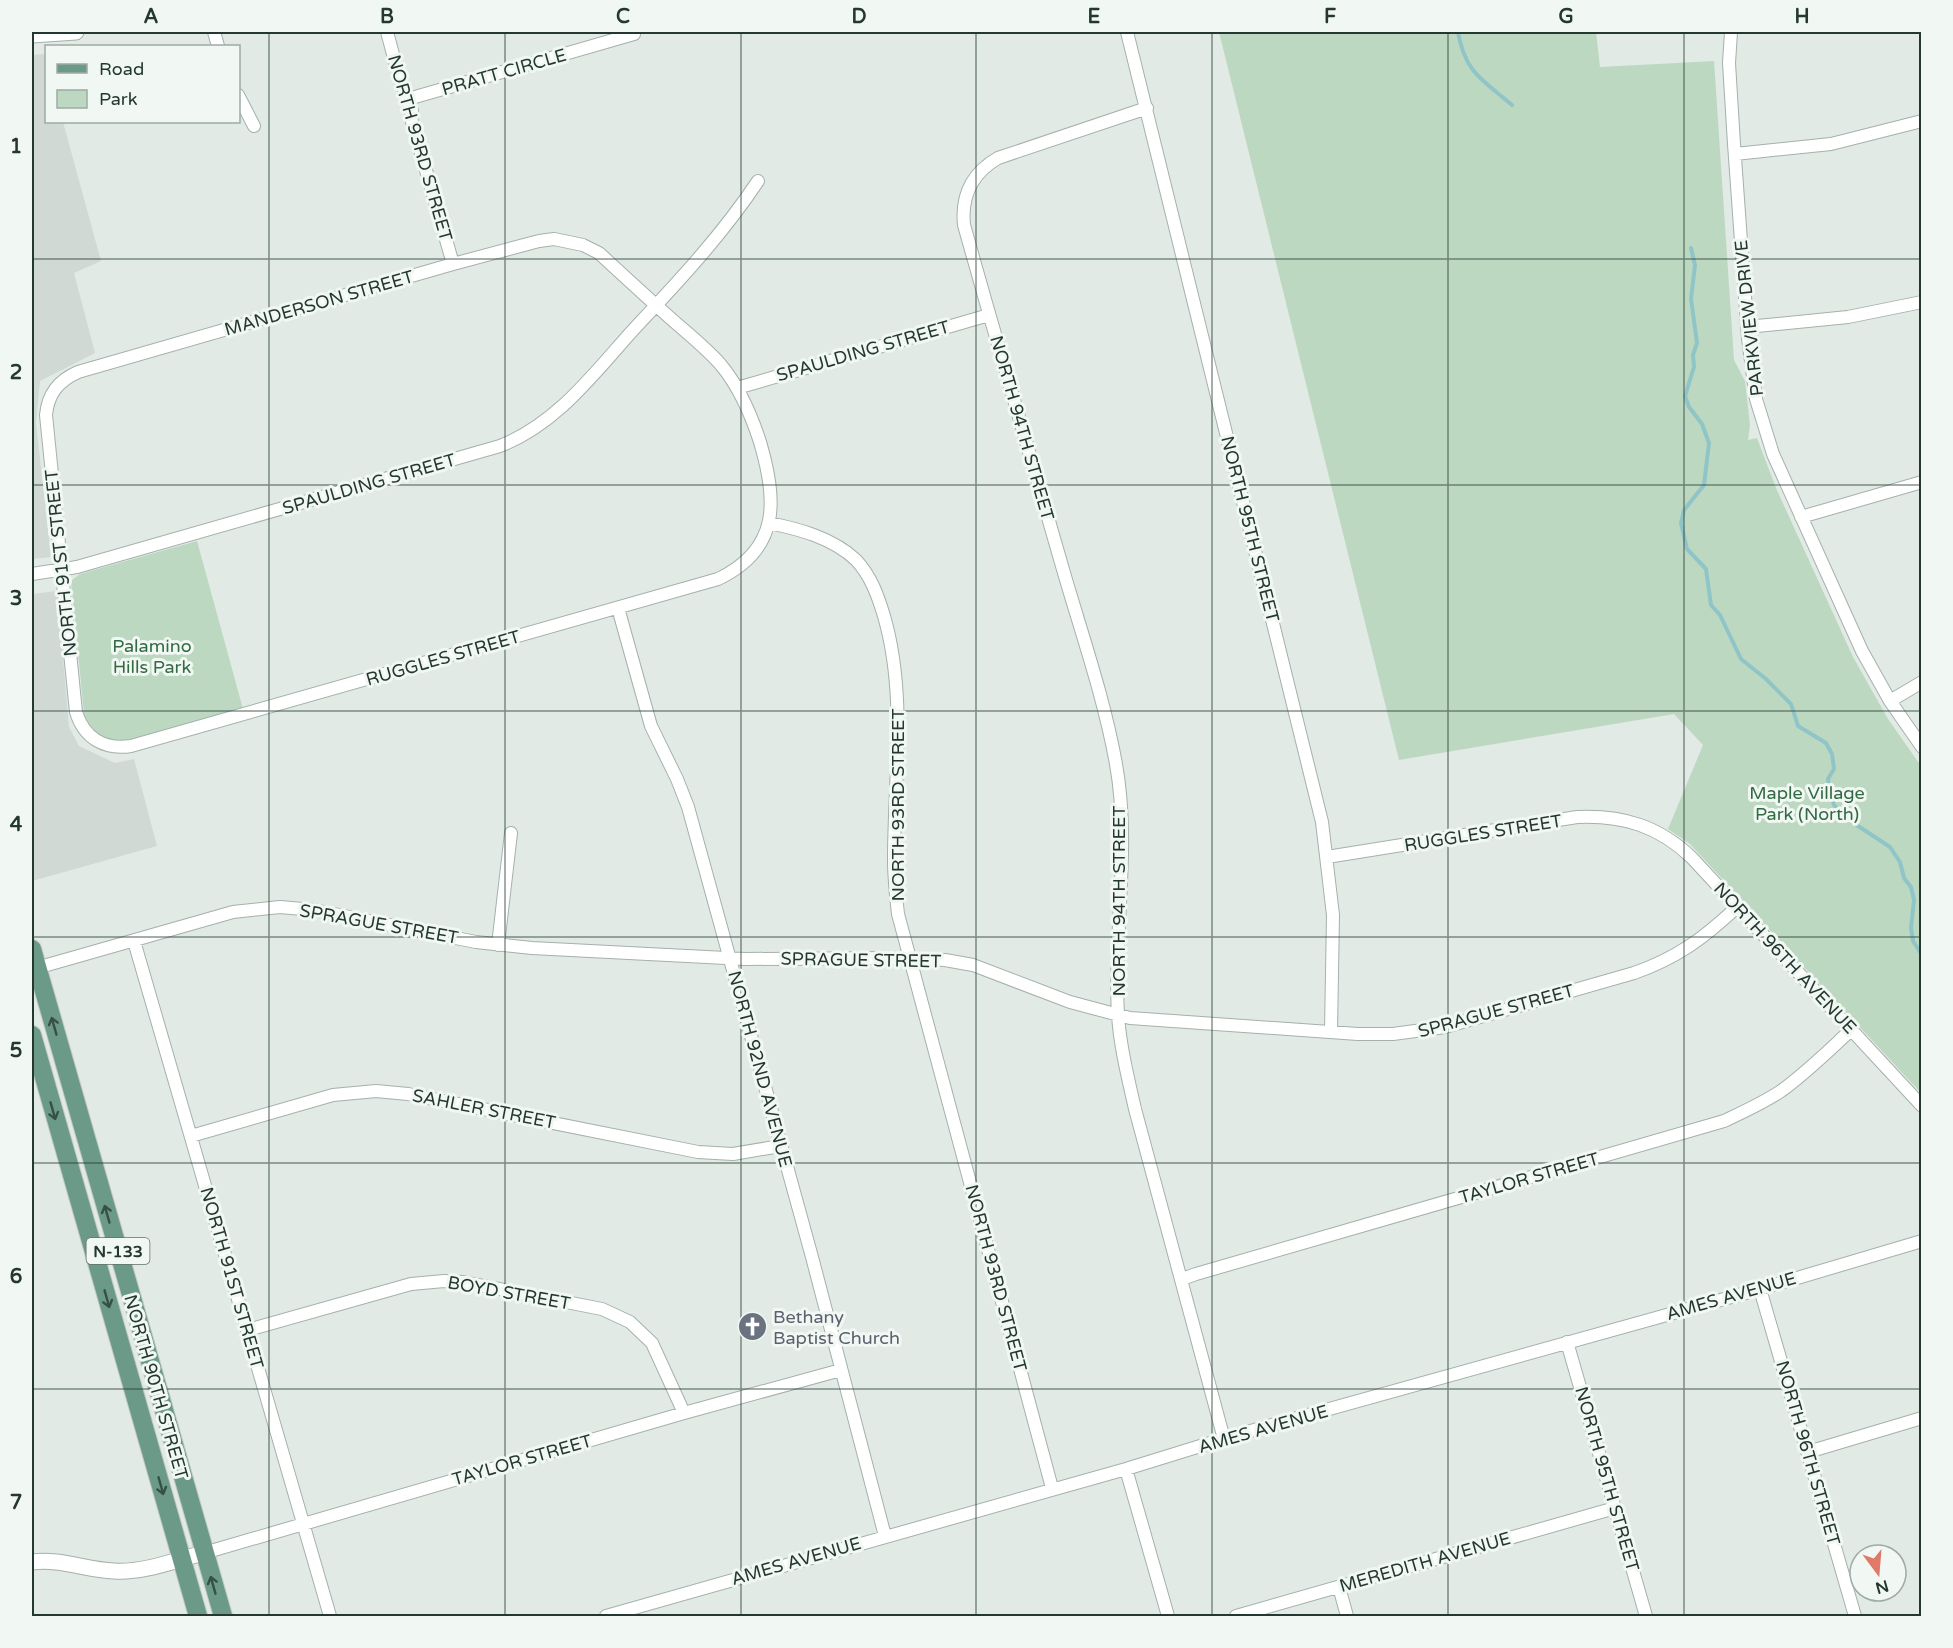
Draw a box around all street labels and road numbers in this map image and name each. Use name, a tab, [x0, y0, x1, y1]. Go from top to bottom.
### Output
street label: PRATT CIRCLE	[439, 44, 569, 100]
street label: NORTH 93RD STREET	[383, 52, 457, 244]
street label: PARKVIEW DRIVE	[1730, 239, 1768, 397]
street label: MANDERSON STREET	[222, 265, 416, 341]
street label: SPAULDING STREET	[774, 316, 952, 386]
street label: NORTH 94TH STREET	[985, 333, 1059, 523]
street label: NORTH 95TH STREET	[1216, 434, 1284, 624]
street label: SPAULDING STREET	[280, 449, 458, 519]
street label: NORTH 91ST STREET	[40, 468, 82, 658]
street label: RUGGLES STREET	[363, 625, 523, 691]
street label: NORTH 93RD STREET	[887, 709, 909, 901]
street label: NORTH 94TH STREET	[1108, 805, 1130, 997]
street label: RUGGLES STREET	[1403, 810, 1564, 856]
street label: NORTH 96TH AVENUE	[1709, 878, 1861, 1038]
street label: SPRAGUE STREET	[298, 899, 460, 949]
street label: SPRAGUE STREET	[780, 948, 942, 972]
street label: NORTH 92ND AVENUE	[723, 968, 797, 1170]
street label: SPRAGUE STREET	[1416, 980, 1577, 1042]
street label: SAHLER STREET	[410, 1084, 558, 1134]
street label: TAYLOR STREET	[1457, 1148, 1601, 1208]
street label: NORTH 93RD STREET	[960, 1182, 1032, 1374]
street label: NORTH 91ST STREET	[196, 1185, 268, 1371]
road number: N-133	[86, 1238, 150, 1264]
street label: AMES AVENUE	[1663, 1267, 1799, 1325]
street label: BOYD STREET	[446, 1271, 572, 1315]
street label: NORTH 90TH STREET	[119, 1292, 193, 1482]
street label: NORTH 96TH STREET	[1771, 1358, 1845, 1548]
street label: NORTH 95TH STREET	[1570, 1384, 1644, 1574]
street label: AMES AVENUE	[1195, 1400, 1331, 1458]
street label: TAYLOR STREET	[450, 1430, 594, 1490]
street label: MEREDITH AVENUE	[1337, 1527, 1513, 1597]
street label: AMES AVENUE	[728, 1532, 864, 1590]

